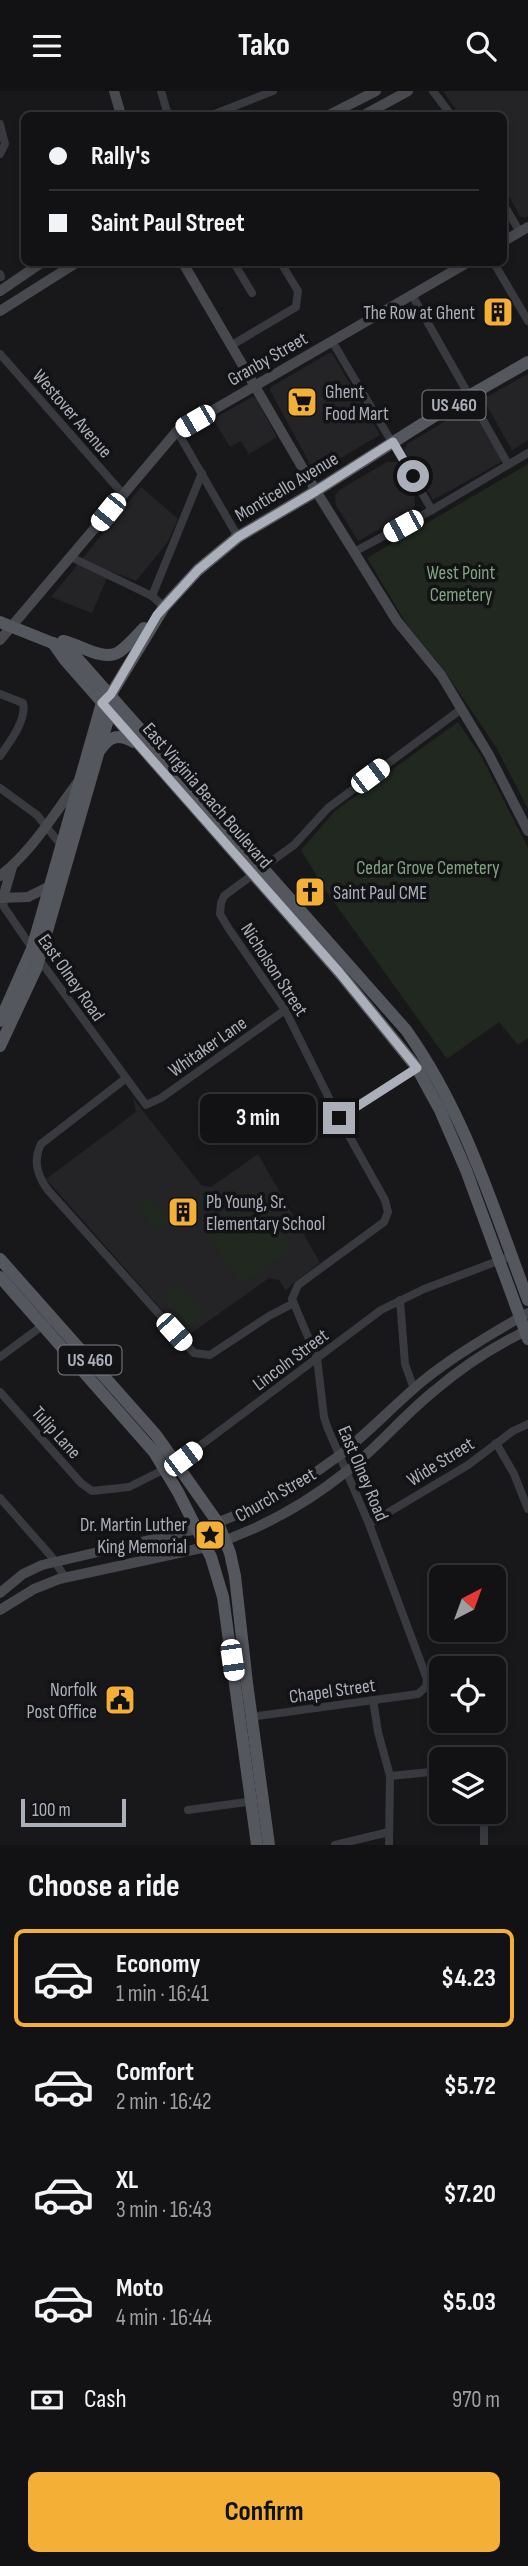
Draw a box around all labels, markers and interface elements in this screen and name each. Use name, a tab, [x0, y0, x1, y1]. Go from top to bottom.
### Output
text: Tako	[238, 26, 290, 65]
icon: menu	[28, 27, 66, 65]
icon: search	[462, 27, 500, 65]
text: Rally's	[91, 141, 150, 172]
text: Saint Paul Street	[91, 208, 245, 239]
building icon: The Row at Ghent	[481, 295, 515, 329]
place label: The Row at Ghent	[363, 302, 475, 325]
street label: Granby Street	[224, 327, 312, 391]
street label: Westover Avenue	[27, 365, 117, 463]
place label: Ghent Food Mart	[325, 381, 389, 426]
supermarket icon: Ghent Food Mart	[285, 385, 319, 419]
road number: US 460	[422, 391, 486, 419]
car	[172, 401, 219, 441]
street label: Monticello Avenue	[231, 447, 343, 527]
route start	[397, 460, 429, 492]
car	[87, 489, 130, 535]
car	[380, 507, 427, 545]
park label: West Point Cemetery	[427, 562, 496, 607]
street label: East Virginia Beach Boulevard	[137, 718, 276, 874]
car	[347, 755, 394, 797]
park label: Cedar Grove Cemetery	[356, 857, 500, 880]
church icon: Saint Paul CME	[293, 875, 327, 909]
place label: Saint Paul CME	[333, 882, 427, 905]
street label: Nicholson Street	[235, 919, 312, 1021]
street label: East Olney Road	[32, 930, 109, 1026]
street label: Whitaker Lane	[164, 1012, 251, 1083]
callout: 3 min	[199, 1093, 314, 1143]
route end	[323, 1102, 355, 1134]
text: 3 min	[236, 1104, 280, 1132]
place label: Pb Young, Sr. Elementary School	[206, 1191, 325, 1236]
building icon: Pb Young, Sr. Elementary School	[166, 1195, 200, 1229]
car	[153, 1309, 196, 1355]
street label: Lincoln Street	[248, 1324, 333, 1396]
road number: US 460	[58, 1345, 122, 1375]
street label: Tulip Lane	[26, 1402, 85, 1464]
street label: East Olney Road	[332, 1423, 393, 1525]
street label: Wide Street	[403, 1433, 479, 1492]
car	[160, 1438, 207, 1480]
street label: Church Street	[231, 1463, 320, 1528]
place label: Dr. Martin Luther King Memorial	[80, 1514, 188, 1559]
place icon: Dr. Martin Luther King Memorial	[193, 1518, 227, 1552]
north arrow	[429, 1565, 506, 1641]
map controls	[429, 1565, 506, 1824]
car	[219, 1638, 246, 1682]
button: locate	[429, 1656, 506, 1733]
street label: Chapel Street	[288, 1674, 377, 1709]
place label: Norfolk Post Office	[27, 1679, 98, 1724]
public building icon: Norfolk Post Office	[103, 1683, 137, 1717]
button: layers	[429, 1747, 506, 1824]
scale bar	[21, 1796, 126, 1828]
text: 100 m	[32, 1799, 71, 1822]
text: Choose a ride	[28, 1867, 180, 1906]
icon: car	[32, 1947, 95, 2010]
text: Economy	[116, 1949, 200, 1980]
text: $4.23	[441, 1963, 496, 1994]
text: 1 min · 16:41	[116, 1980, 209, 2008]
icon: car	[32, 2055, 95, 2118]
text: Comfort	[116, 2057, 194, 2088]
text: $5.72	[444, 2071, 496, 2102]
text: 2 min · 16:42	[116, 2088, 212, 2116]
icon: car	[32, 2163, 95, 2226]
text: XL	[116, 2165, 138, 2196]
text: $7.20	[444, 2179, 496, 2210]
text: 3 min · 16:43	[116, 2196, 212, 2224]
icon: car	[32, 2271, 95, 2334]
text: Moto	[116, 2273, 164, 2304]
text: $5.03	[442, 2287, 496, 2318]
text: 4 min · 16:44	[116, 2304, 212, 2332]
icon: cash	[28, 2381, 66, 2419]
text: Cash	[84, 2384, 127, 2415]
text: 970 m	[452, 2386, 500, 2414]
button: Confirm	[28, 2472, 500, 2552]

